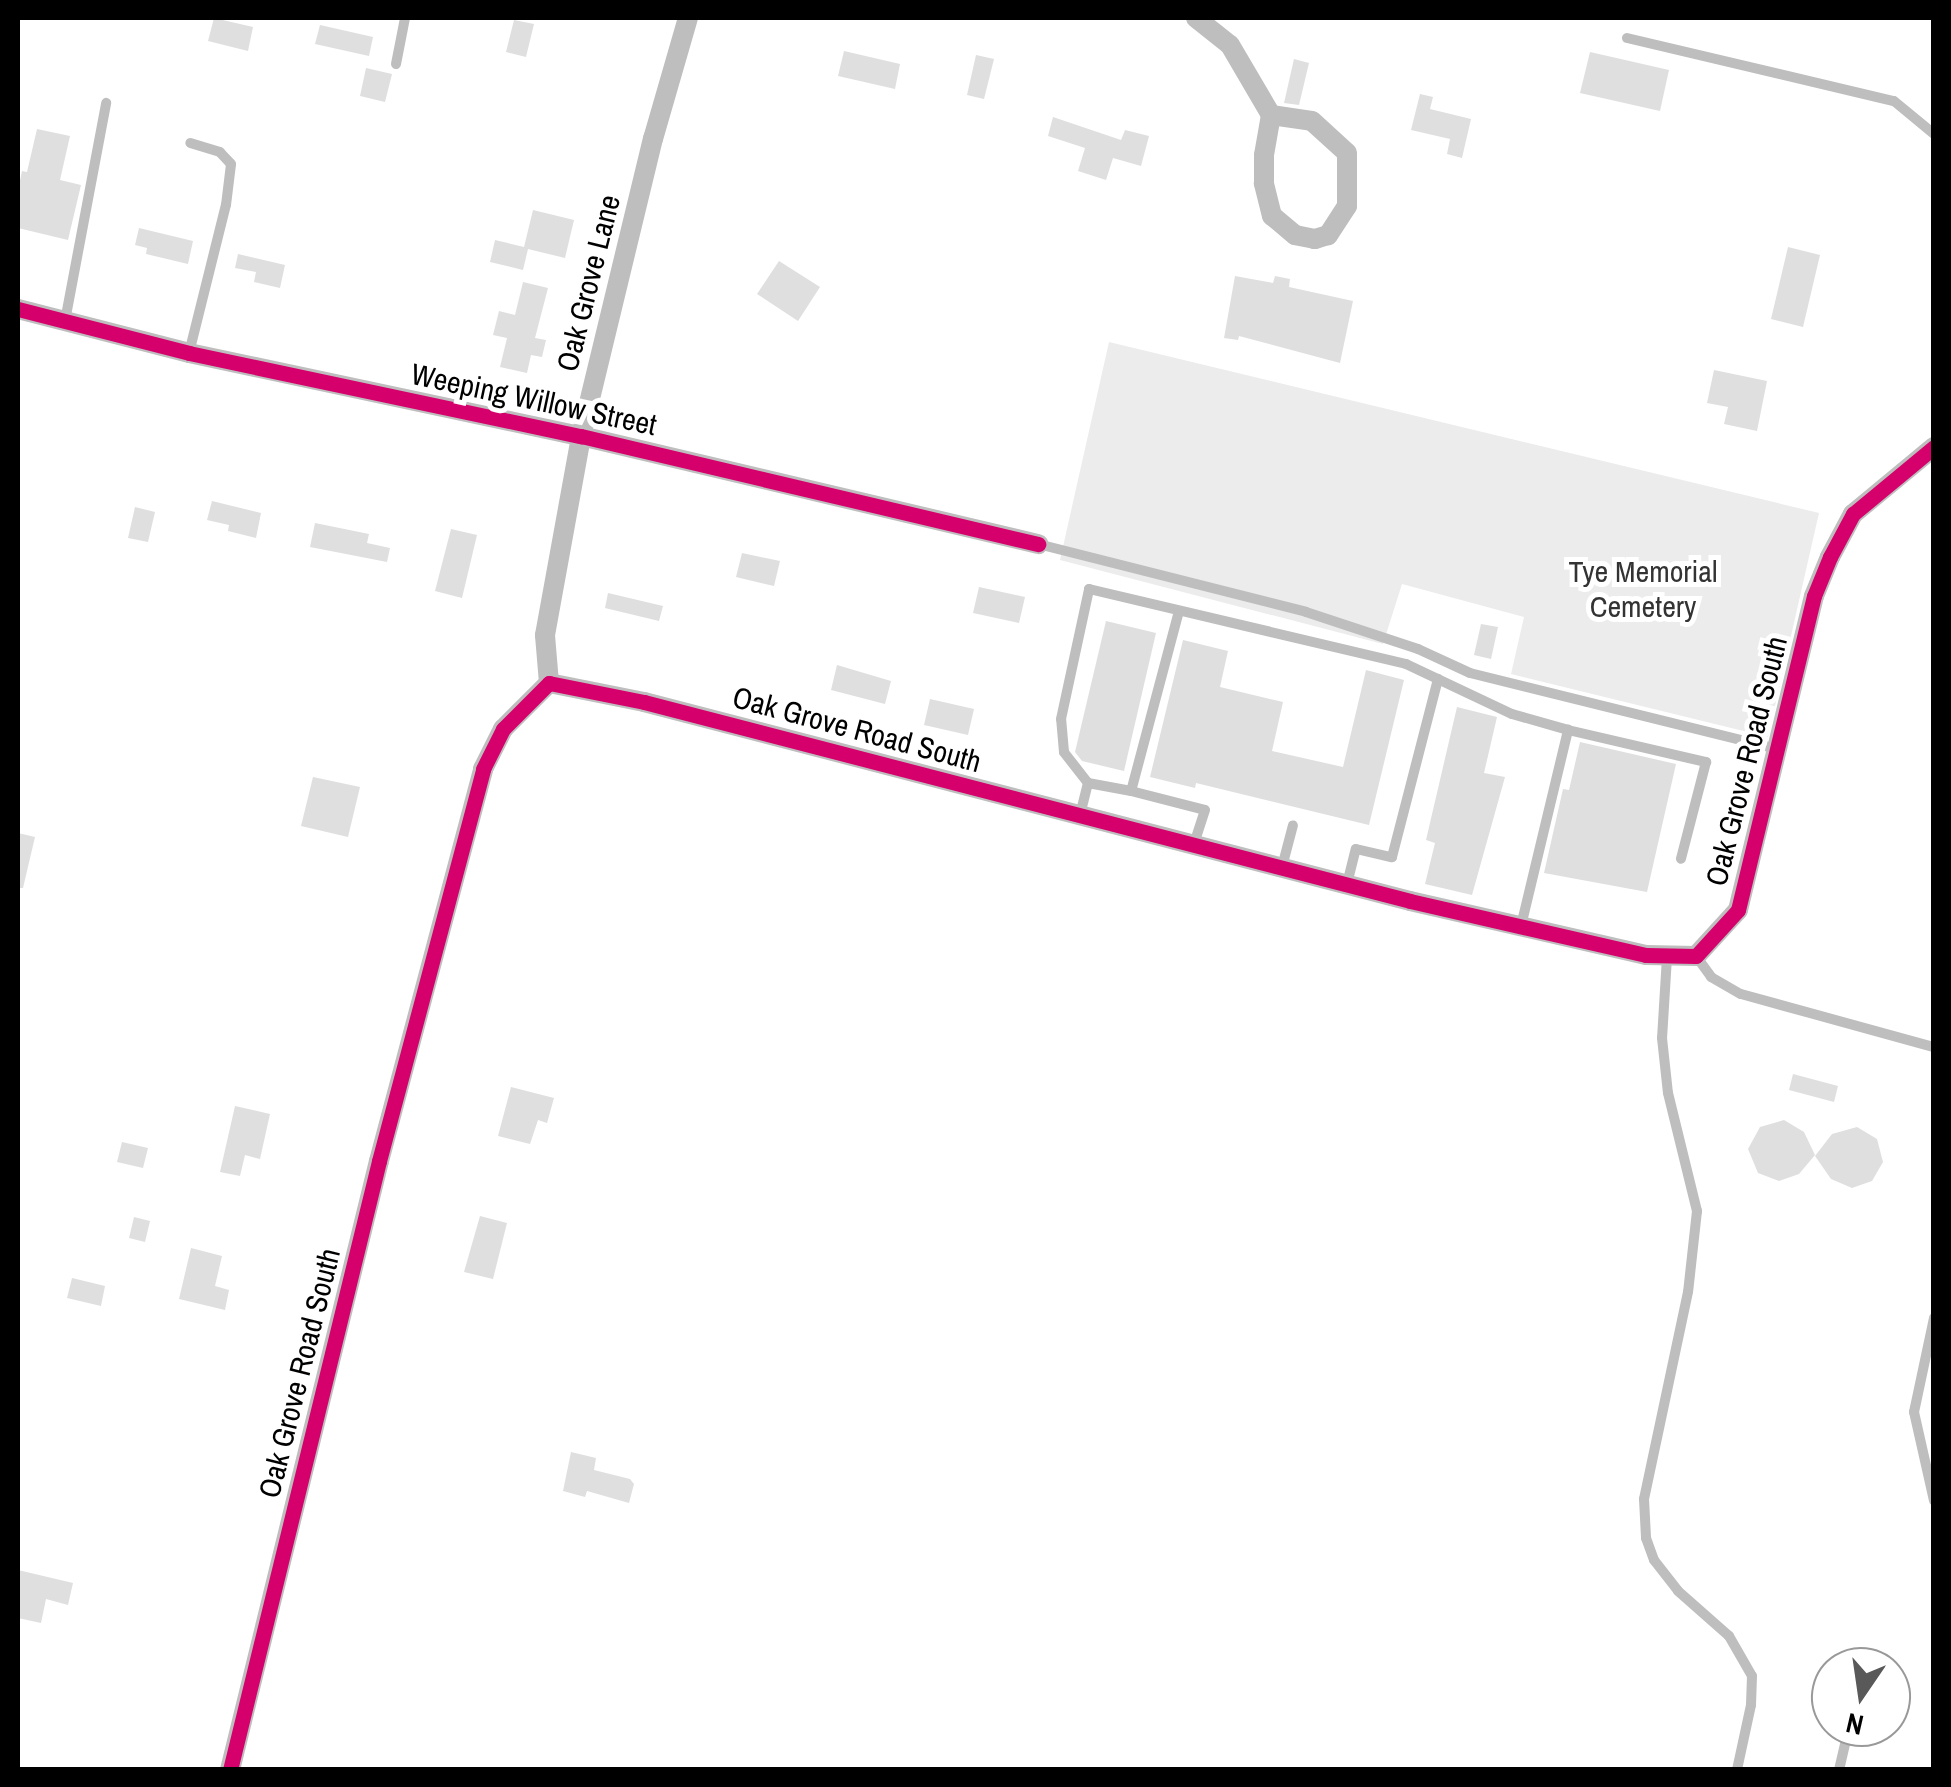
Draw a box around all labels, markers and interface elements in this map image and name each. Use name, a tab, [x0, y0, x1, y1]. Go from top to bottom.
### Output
street label: Oak Grove Lane	[549, 191, 627, 375]
street label: Weeping Willow Street	[408, 355, 660, 443]
park label: Tye Memorial Cemetery	[1568, 553, 1718, 624]
street label: Oak Grove Road South	[1698, 633, 1794, 889]
street label: Oak Grove Road South	[729, 679, 985, 779]
street label: Oak Grove Road South	[251, 1245, 347, 1501]
north arrow	[1811, 1647, 1911, 1747]
text: N	[1842, 1704, 1867, 1745]

